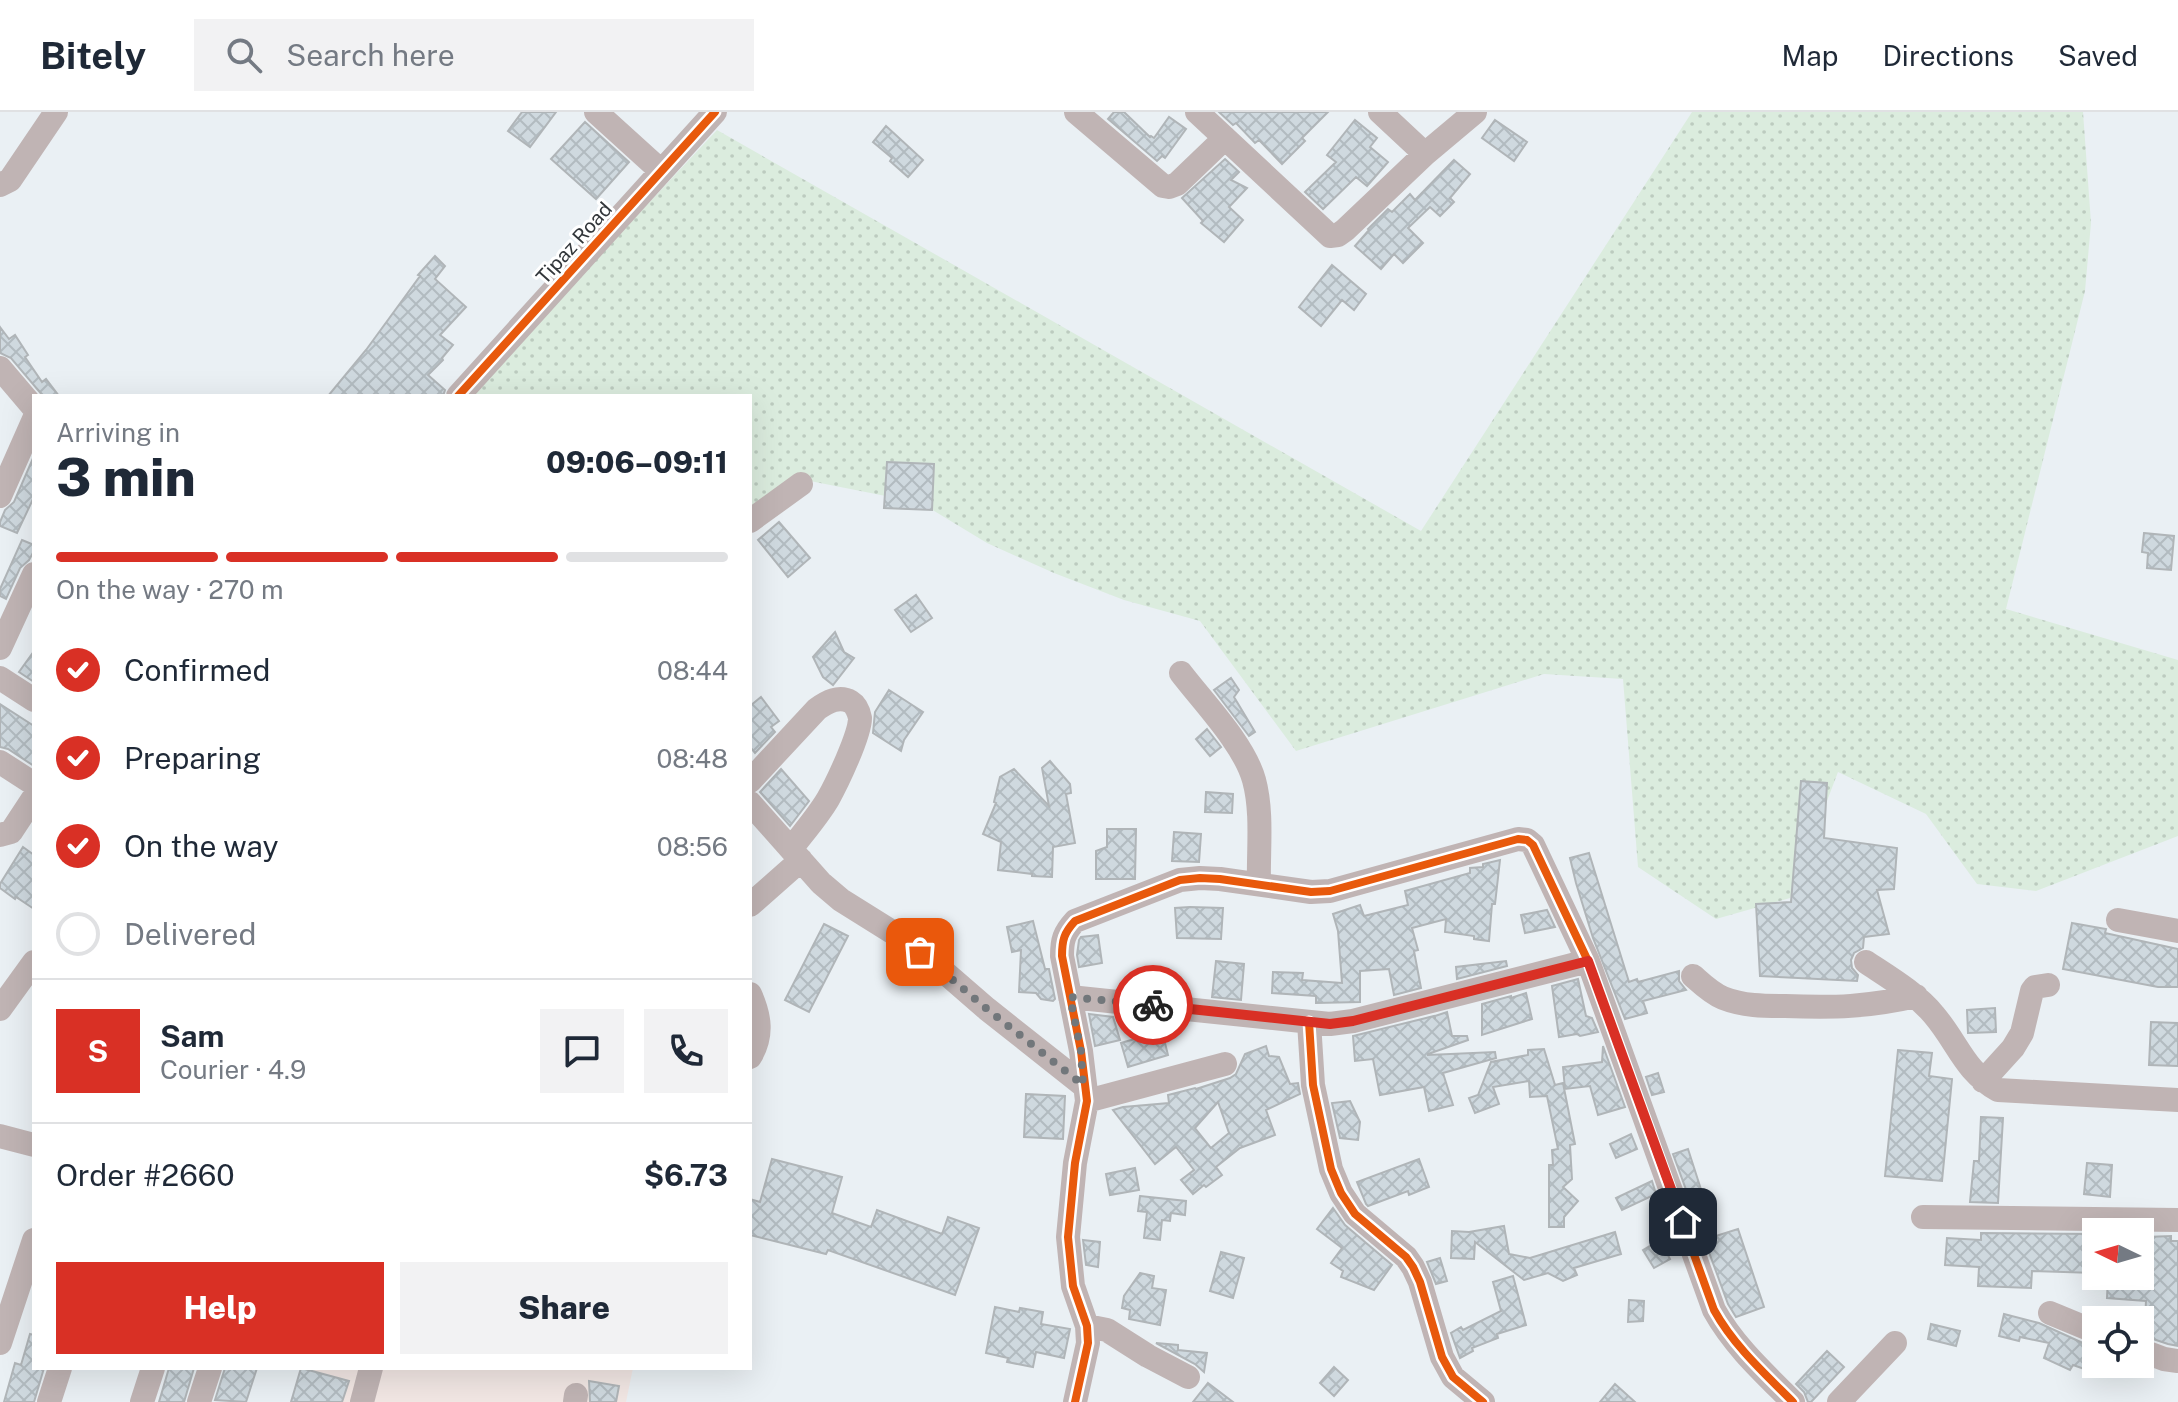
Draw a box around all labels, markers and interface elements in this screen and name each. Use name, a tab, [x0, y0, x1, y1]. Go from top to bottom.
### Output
search box	[194, 19, 754, 91]
text: Bitely	[40, 33, 146, 78]
icon: search	[222, 33, 266, 77]
text: Search here	[286, 37, 455, 73]
text: Map	[1782, 39, 1838, 72]
text: Directions	[1882, 39, 2014, 72]
text: Saved	[2058, 39, 2138, 72]
street label: Tipaz Road	[531, 197, 617, 289]
text: Arriving in	[56, 417, 180, 448]
text: 09:06–09:11	[546, 444, 728, 480]
text: 3 min	[56, 447, 196, 508]
text: On the way · 270 m	[56, 574, 284, 605]
icon: check	[56, 648, 100, 692]
text: Confirmed	[124, 652, 270, 688]
text: 08:44	[657, 655, 728, 686]
icon: check	[56, 736, 100, 780]
text: Preparing	[124, 740, 261, 776]
text: 08:48	[657, 743, 728, 774]
icon: check	[56, 824, 100, 868]
text: On the way	[124, 828, 278, 864]
text: 08:56	[657, 831, 728, 862]
text: Delivered	[124, 916, 256, 952]
pin	[886, 918, 954, 986]
icon: bag	[898, 930, 942, 974]
courier	[1113, 965, 1193, 1045]
icon: bike	[1131, 983, 1175, 1027]
button: chat	[540, 1009, 624, 1093]
button: phone	[644, 1009, 728, 1093]
text: Sam	[160, 1018, 224, 1054]
text: S	[88, 1033, 108, 1069]
text: Courier · 4.9	[160, 1054, 306, 1085]
text: Order #2660	[56, 1157, 235, 1193]
text: $6.73	[644, 1157, 728, 1193]
pin	[1649, 1188, 1717, 1256]
icon: home	[1661, 1200, 1705, 1244]
north arrow	[2082, 1218, 2154, 1290]
map controls	[2082, 1218, 2154, 1378]
button: Help	[56, 1262, 384, 1354]
button: Share	[400, 1262, 728, 1354]
button: locate	[2082, 1306, 2154, 1378]

